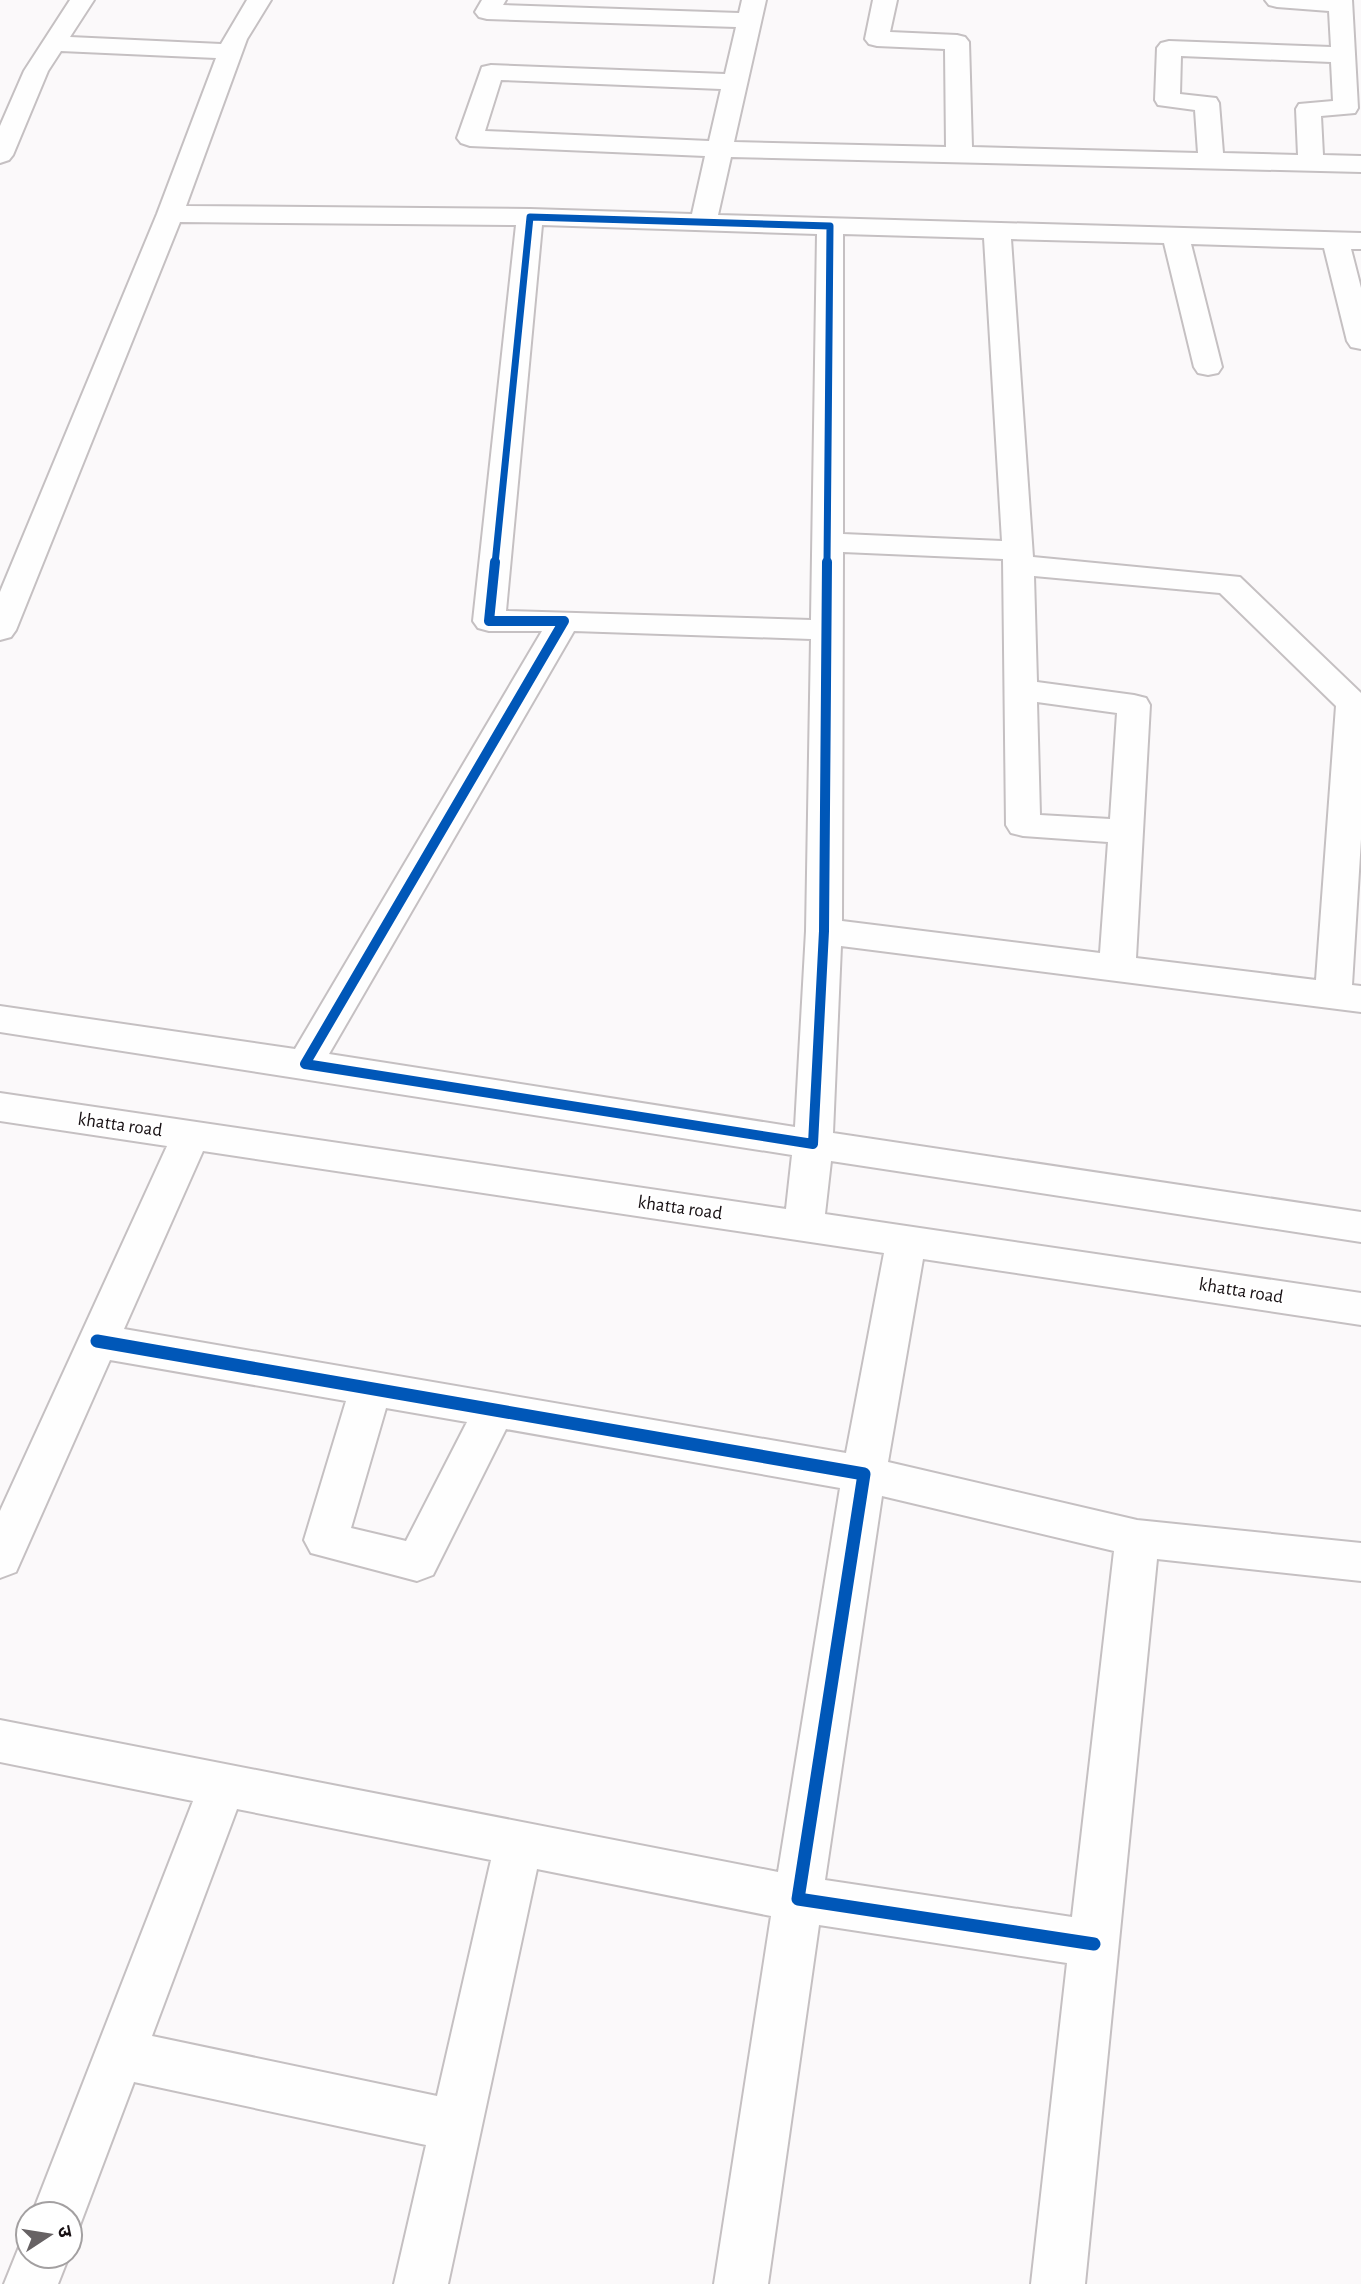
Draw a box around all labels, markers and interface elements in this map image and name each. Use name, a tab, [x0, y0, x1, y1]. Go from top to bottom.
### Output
street label: khatta road	[76, 1110, 164, 1140]
street label: khatta road	[636, 1193, 724, 1223]
street label: khatta road	[1197, 1275, 1285, 1307]
north arrow	[14, 2200, 84, 2270]
text: उ	[54, 2224, 75, 2240]

